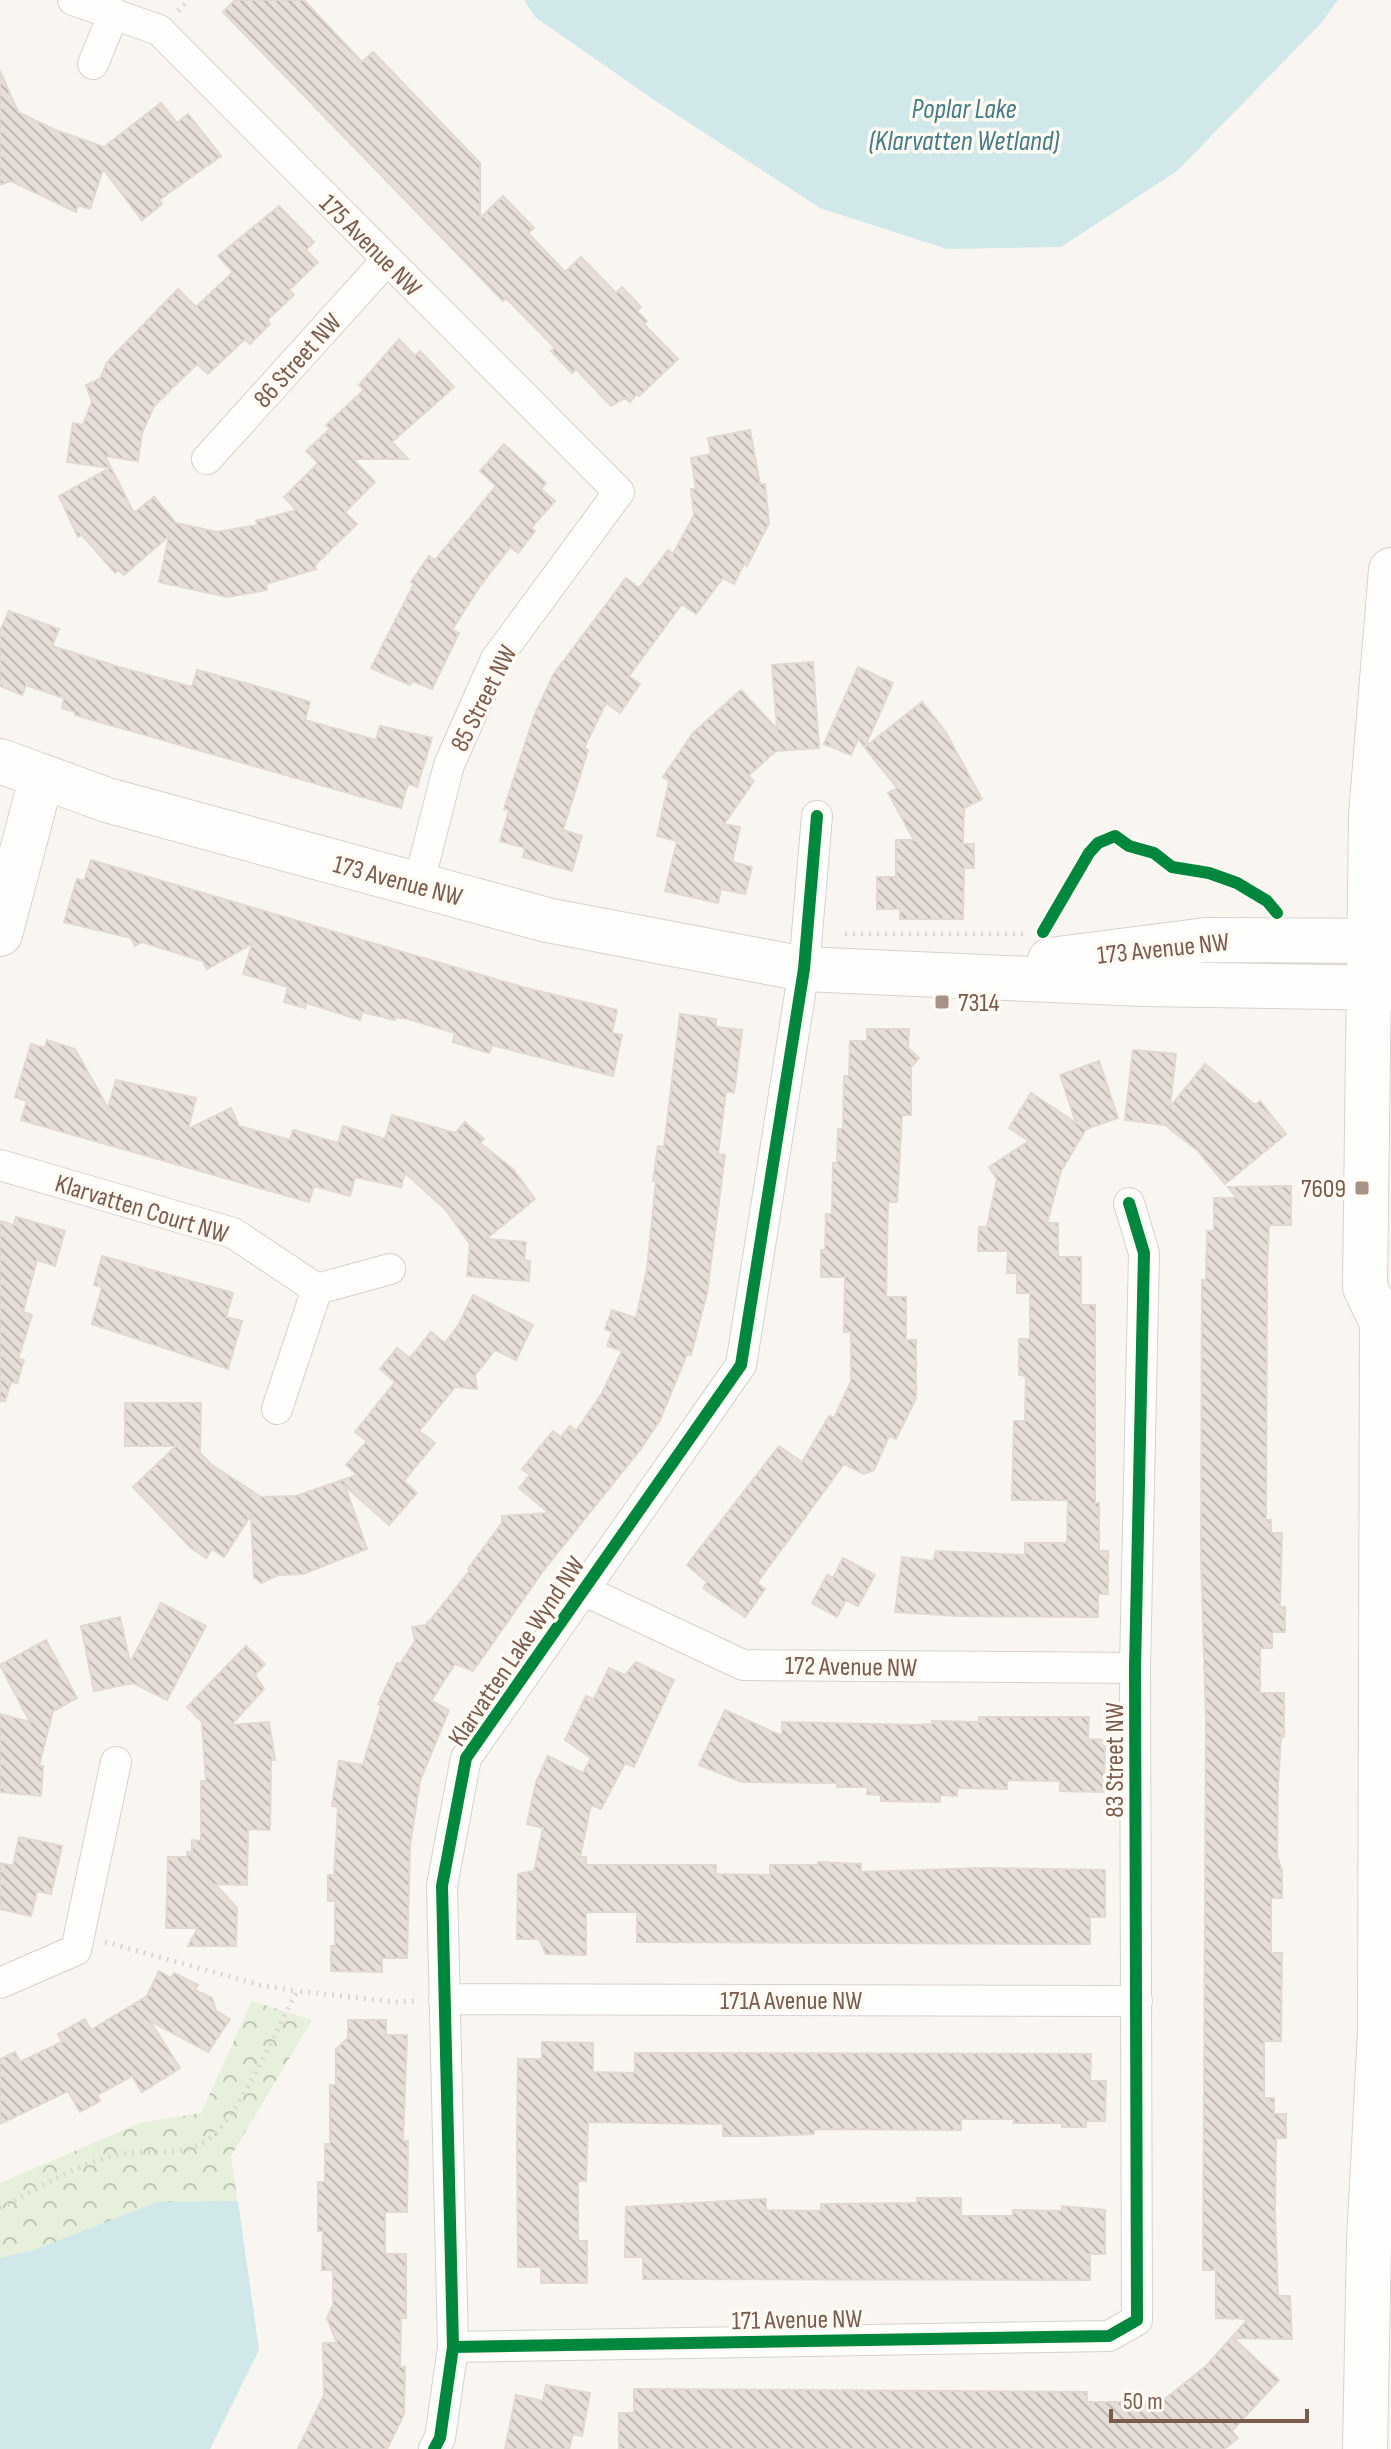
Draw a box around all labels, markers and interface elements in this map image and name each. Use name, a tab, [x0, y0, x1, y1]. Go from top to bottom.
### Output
water label: Poplar Lake (Klarvatten Wetland)	[869, 93, 1060, 158]
street label: 175 Avenue NW	[312, 188, 428, 304]
street label: 86 Street NW	[248, 307, 349, 415]
street label: 85 Street NW	[444, 640, 524, 757]
street label: 173 Avenue NW	[330, 849, 466, 914]
street label: 173 Avenue NW	[1096, 927, 1231, 972]
place label: 7314	[958, 988, 999, 1019]
marker: 7314	[933, 993, 951, 1011]
street label: Klarvatten Court NW	[51, 1168, 232, 1251]
place label: 7609	[1301, 1174, 1346, 1205]
marker: 7609	[1353, 1179, 1371, 1197]
street label: Klarvatten Lake Wynd NW	[442, 1551, 592, 1753]
street label: 172 Avenue NW	[785, 1651, 917, 1684]
street label: 83 Street NW	[1100, 1702, 1131, 1818]
street label: 171A Avenue NW	[720, 1986, 862, 2017]
street label: 171 Avenue NW	[731, 2304, 863, 2337]
scale bar	[1111, 2373, 1307, 2423]
text: 50 m	[1123, 2387, 1163, 2416]

